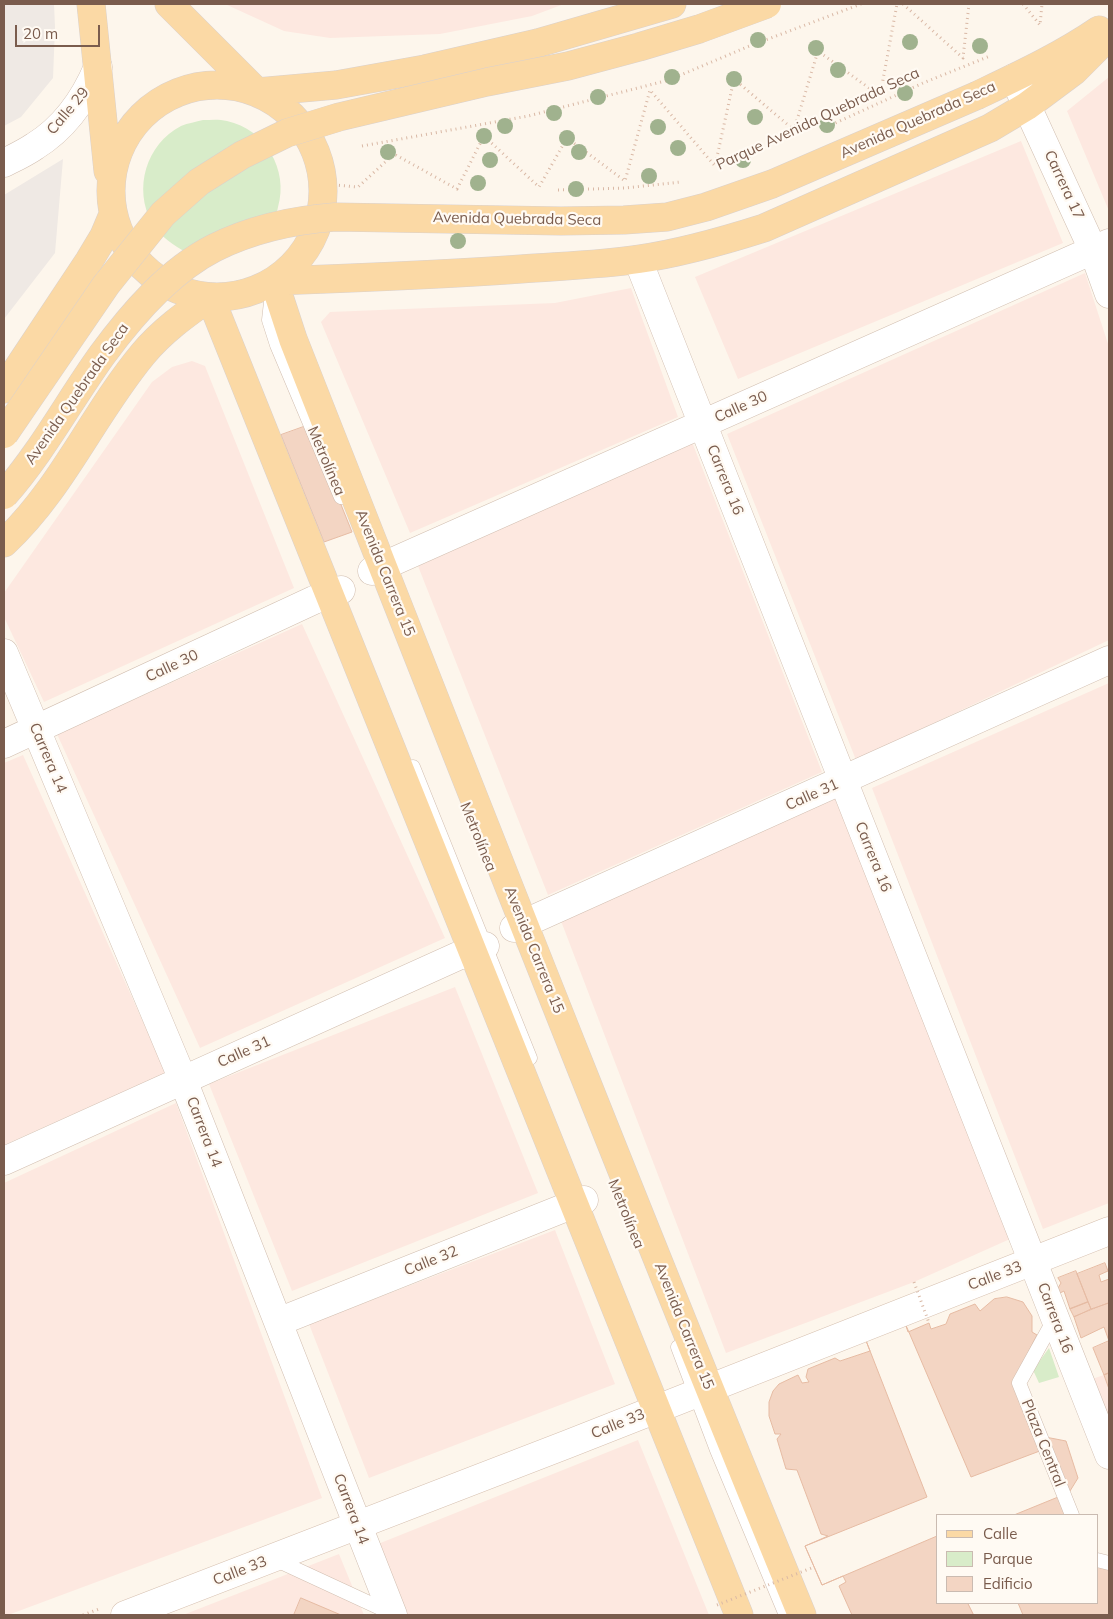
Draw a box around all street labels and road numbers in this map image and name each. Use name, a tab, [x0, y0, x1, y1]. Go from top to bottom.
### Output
street label: Parque Avenida Quebrada Seca	[714, 64, 922, 174]
street label: Avenida Quebrada Seca	[837, 78, 999, 162]
street label: Calle 29	[43, 84, 93, 138]
street label: Carrera 17	[1040, 148, 1088, 222]
street label: Avenida Quebrada Seca	[433, 209, 601, 229]
street label: Avenida Quebrada Seca	[21, 320, 133, 468]
street label: Calle 30	[712, 387, 770, 427]
street label: Metrolínea	[303, 424, 349, 498]
street label: Carrera 16	[703, 442, 747, 518]
street label: Avenida Carrera 15	[351, 507, 419, 639]
street label: Calle 30	[143, 646, 201, 686]
street label: Carrera 14	[25, 720, 71, 796]
street label: Calle 31	[783, 775, 841, 815]
street label: Metrolínea	[456, 800, 500, 874]
street label: Carrera 16	[851, 819, 895, 895]
street label: Avenida Carrera 15	[500, 884, 568, 1016]
street label: Calle 31	[215, 1032, 273, 1072]
street label: Carrera 14	[182, 1094, 226, 1170]
street label: Metrolínea	[604, 1177, 648, 1251]
street label: Calle 32	[402, 1242, 460, 1280]
street label: Calle 33	[966, 1258, 1024, 1294]
street label: Avenida Carrera 15	[650, 1260, 718, 1392]
street label: Carrera 16	[1033, 1280, 1077, 1356]
street label: Plaza Central	[1017, 1397, 1069, 1489]
street label: Calle 33	[589, 1405, 647, 1443]
street label: Carrera 14	[329, 1471, 373, 1547]
street label: Calle 33	[211, 1553, 269, 1589]

